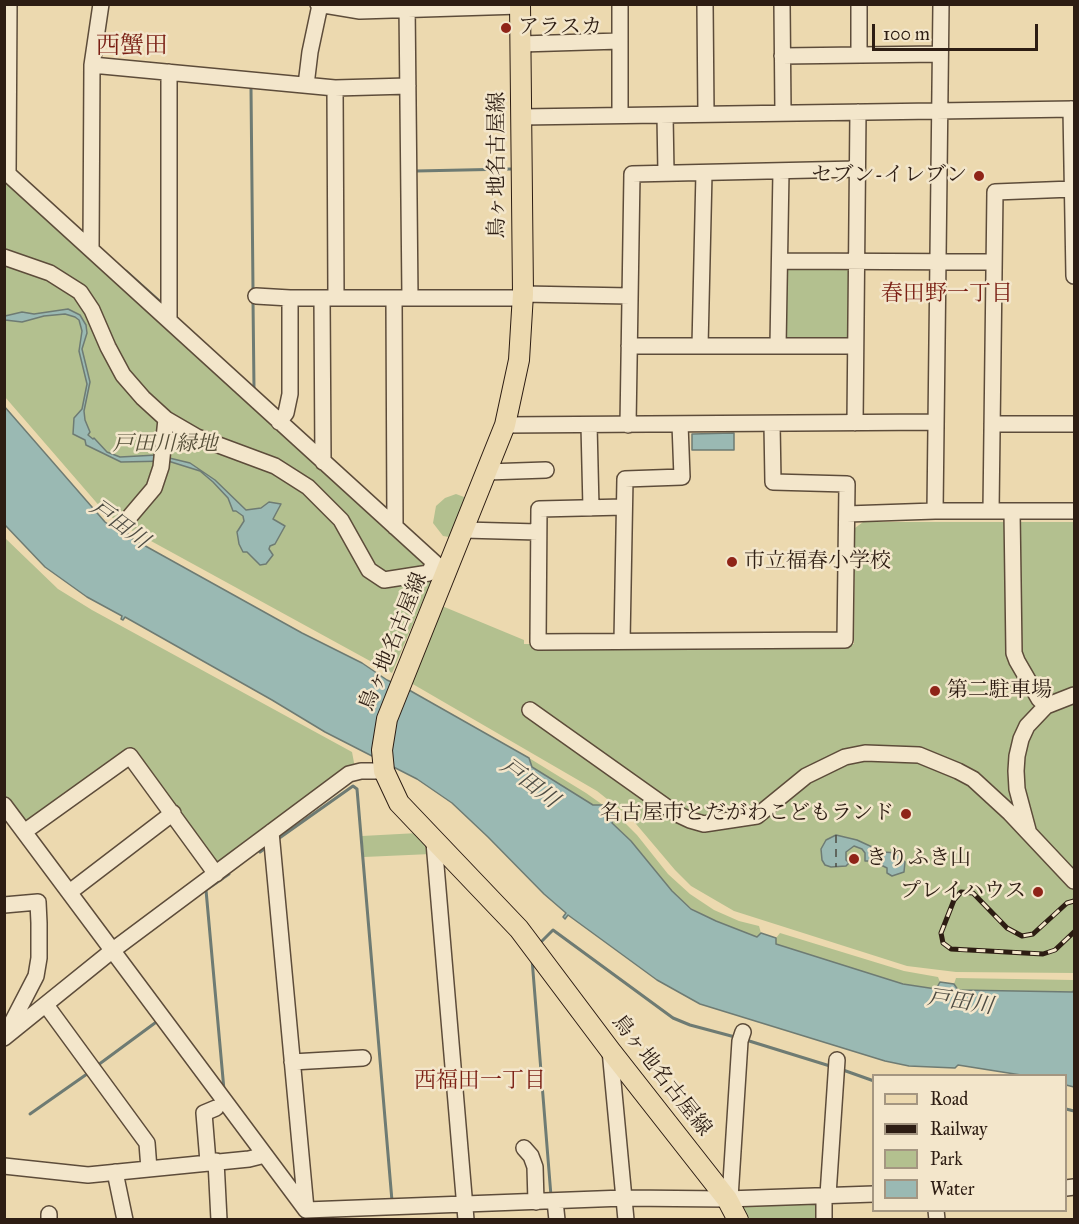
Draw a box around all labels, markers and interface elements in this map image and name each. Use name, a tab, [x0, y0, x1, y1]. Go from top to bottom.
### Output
scale bar	[875, 12, 1042, 50]
place label: アラスカ	[518, 15, 602, 41]
marker: アラスカ	[499, 21, 513, 35]
text: 100 m	[883, 23, 930, 45]
district label: 西蟹田	[96, 33, 168, 61]
street label: 鳥ヶ地名古屋線	[485, 92, 511, 238]
place label: セブン-イレブン	[811, 163, 967, 189]
marker: セブン-イレブン	[972, 169, 986, 183]
district label: 春田野一丁目	[881, 282, 1013, 308]
park label: 戸田川緑地	[113, 432, 217, 458]
water label: 戸田川	[85, 495, 153, 555]
place label: 市立福春小学校	[744, 549, 891, 575]
marker: 市立福春小学校	[725, 555, 739, 569]
street label: 鳥ヶ地名古屋線	[355, 569, 433, 715]
place label: 第二駐車場	[947, 678, 1052, 704]
marker: 第二駐車場	[928, 684, 942, 698]
water label: 戸田川	[495, 754, 563, 814]
place label: 名古屋市とだがわこどもランド	[600, 801, 894, 827]
marker: 名古屋市とだがわこどもランド	[899, 807, 913, 821]
place label: きりふき山	[866, 846, 971, 872]
marker: きりふき山	[847, 852, 861, 866]
place label: プレイハウス	[900, 879, 1026, 905]
marker: プレイハウス	[1031, 885, 1045, 899]
water label: 戸田川	[925, 985, 995, 1021]
street label: 鳥ヶ地名古屋線	[606, 1010, 716, 1142]
district label: 西福田一丁目	[414, 1069, 546, 1095]
legend	[872, 1074, 1067, 1212]
text: Road	[930, 1088, 968, 1110]
text: Railway	[930, 1118, 987, 1140]
text: Park	[930, 1148, 963, 1170]
text: Water	[930, 1178, 974, 1200]

